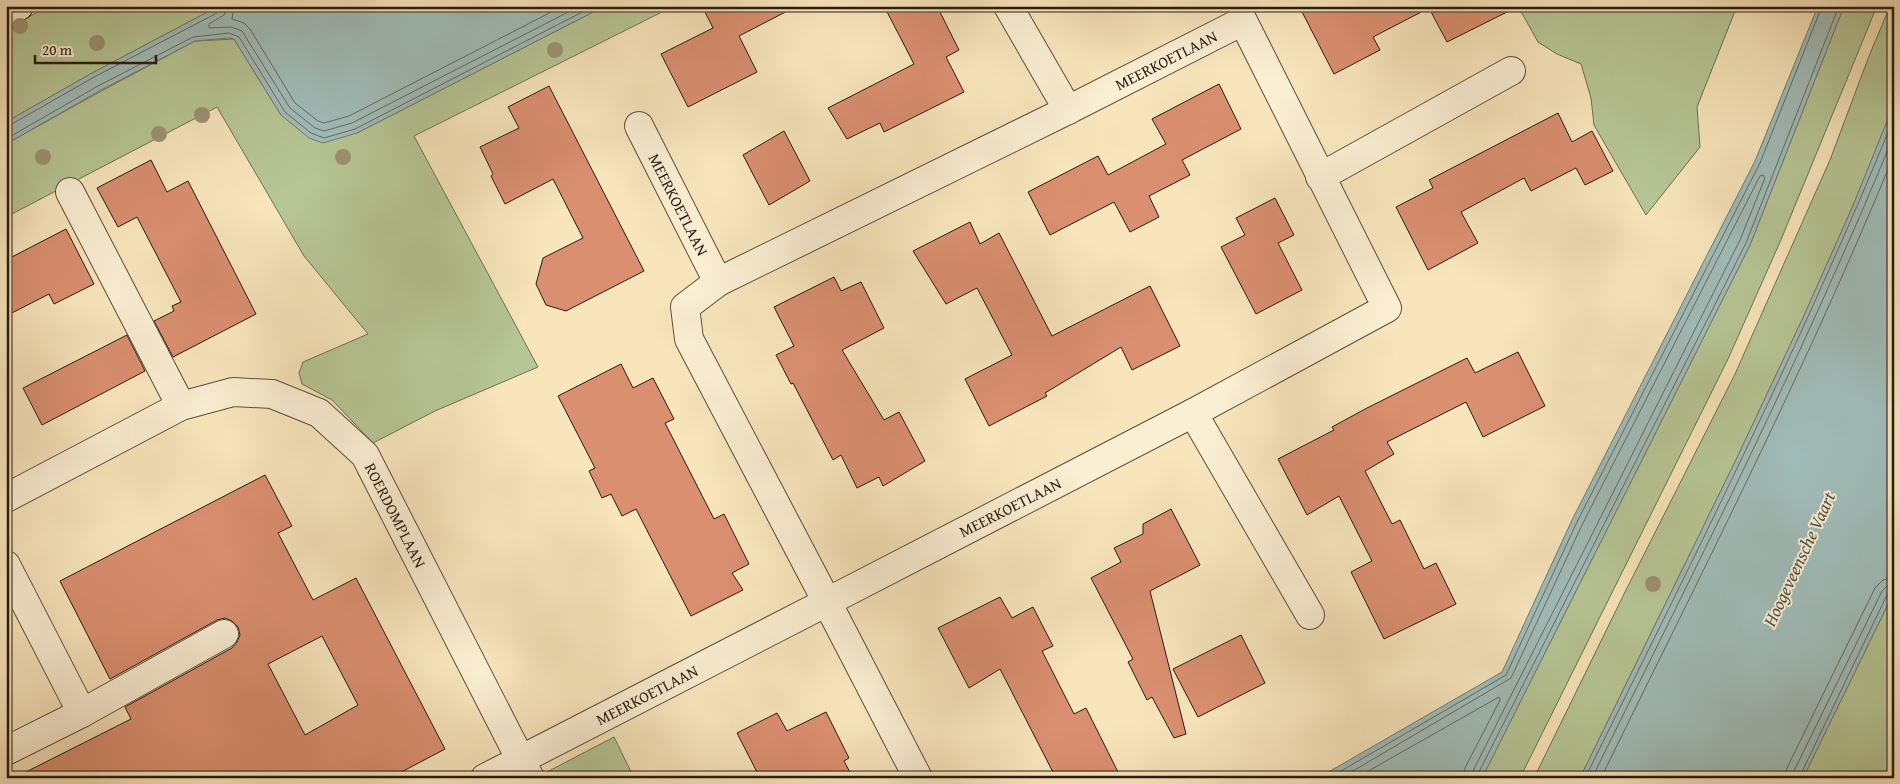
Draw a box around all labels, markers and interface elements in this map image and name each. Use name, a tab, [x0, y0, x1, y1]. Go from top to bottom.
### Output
street label: MEERKOETLAAN	[1111, 24, 1222, 96]
scale bar	[35, 32, 156, 64]
text: 20 m	[42, 39, 73, 60]
street label: MEERKOETLAAN	[643, 149, 715, 260]
street label: ROERDOMPLAAN	[359, 458, 433, 572]
street label: MEERKOETLAAN	[955, 471, 1066, 543]
water label: Hoogeveensche Vaart	[1756, 487, 1842, 632]
street label: MEERKOETLAAN	[592, 658, 703, 731]

